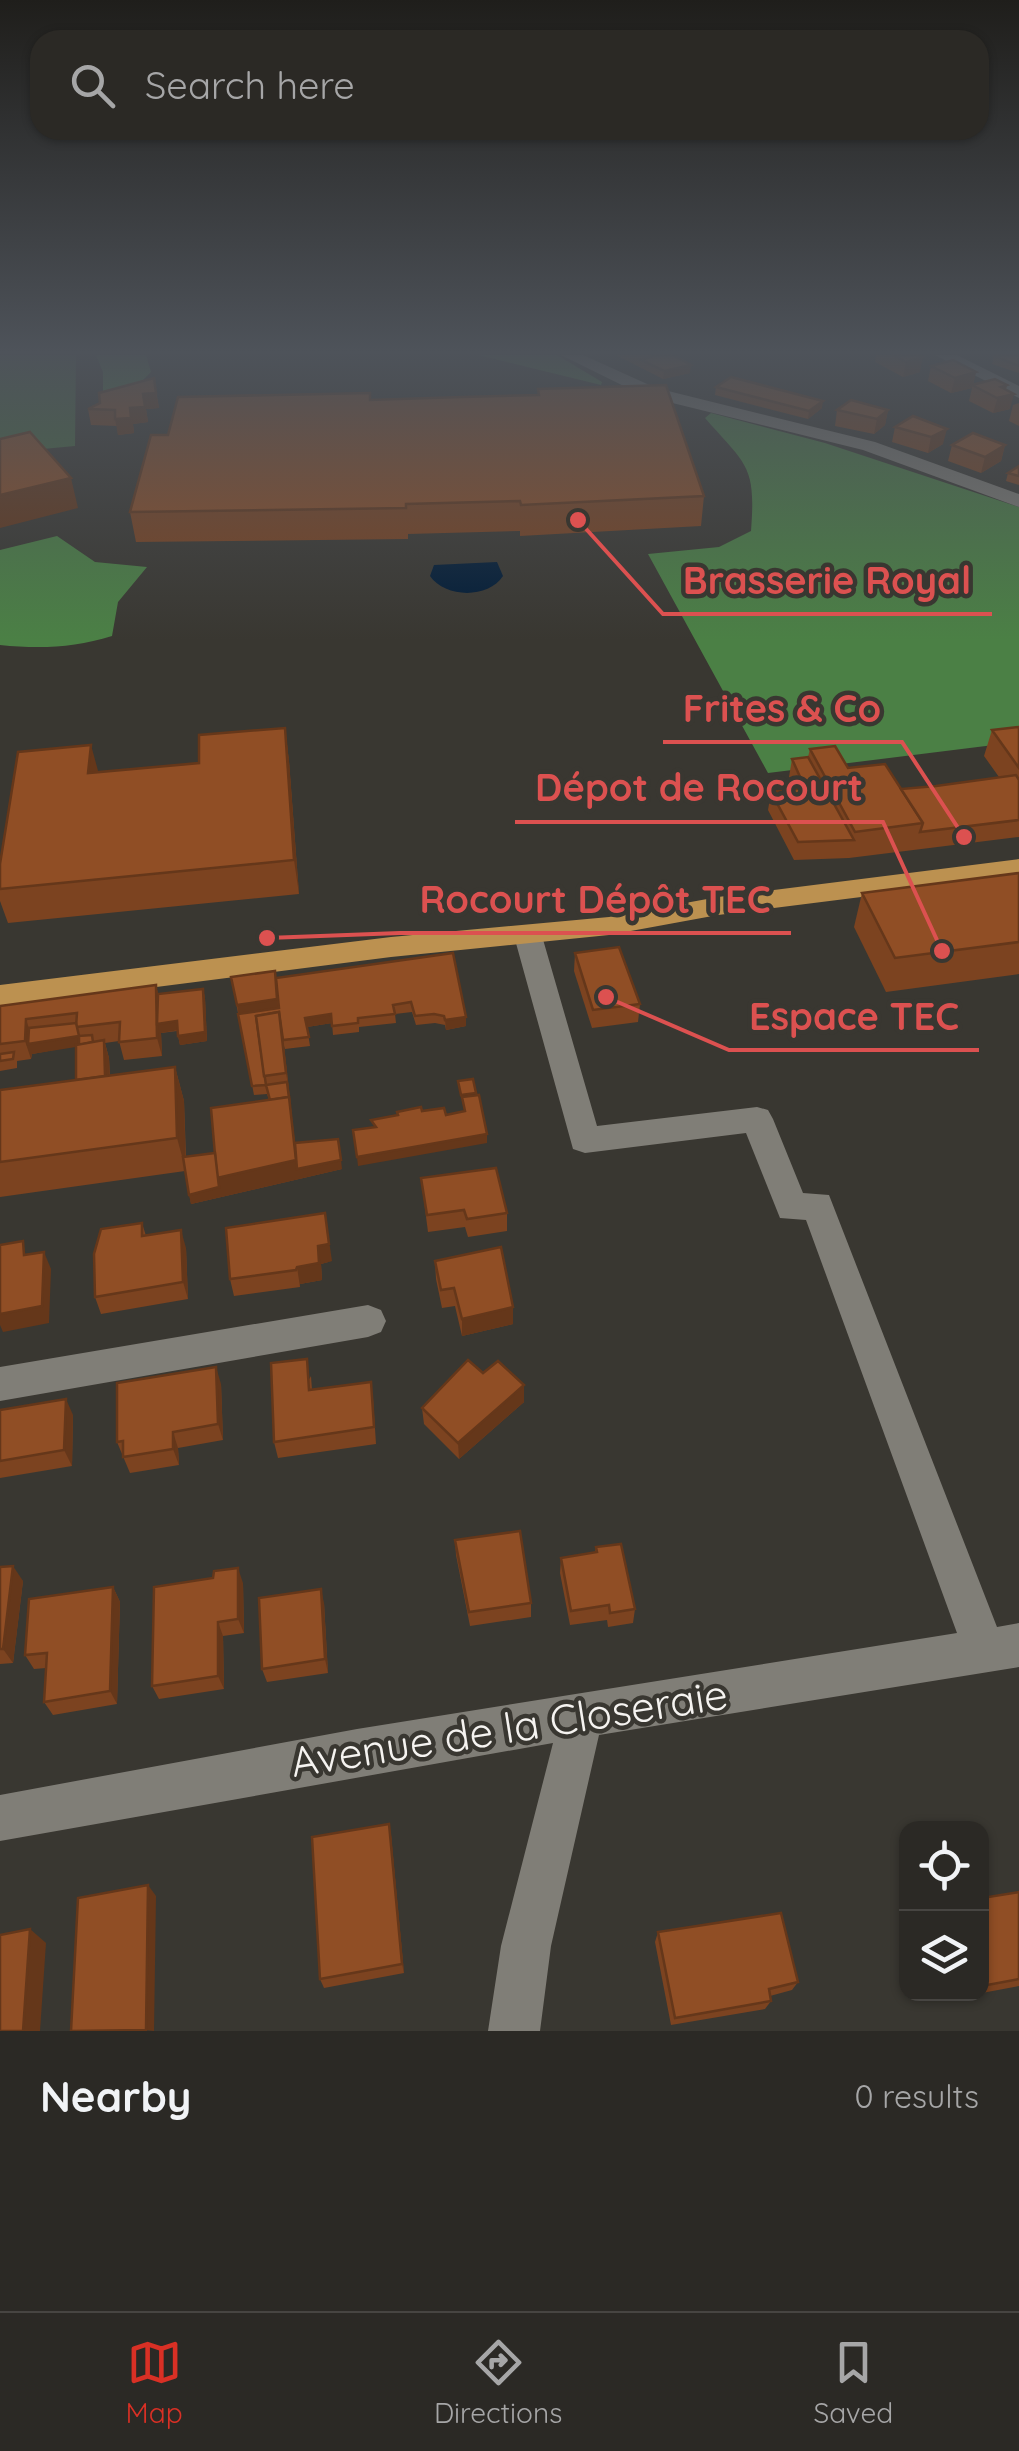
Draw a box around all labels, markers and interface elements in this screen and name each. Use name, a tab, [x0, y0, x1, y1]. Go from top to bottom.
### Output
search box	[30, 30, 989, 140]
icon: search	[65, 58, 120, 113]
text: Search here	[145, 61, 355, 109]
callout: Brasserie Royal	[663, 546, 992, 614]
text: Brasserie Royal	[683, 556, 971, 604]
callout: Frites & Co	[663, 674, 902, 742]
text: Frites & Co	[683, 684, 881, 732]
callout: Dépot de Rocourt	[515, 754, 883, 822]
text: Dépot de Rocourt	[535, 763, 863, 811]
callout: Rocourt Dépôt TEC	[400, 865, 791, 933]
text: Rocourt Dépôt TEC	[419, 875, 771, 923]
callout: Espace TEC	[729, 982, 979, 1050]
text: Espace TEC	[749, 992, 959, 1040]
street label: Avenue de la Closeraie	[287, 1667, 731, 1788]
map controls	[899, 1821, 989, 2001]
button: locate	[899, 1821, 989, 1911]
button: layers	[899, 1911, 989, 2001]
text: Nearby	[40, 2070, 191, 2123]
text: 0 results	[855, 2076, 979, 2116]
tab: Map	[126, 2335, 183, 2430]
tab: Directions	[434, 2335, 562, 2430]
tab: Saved	[814, 2335, 893, 2430]

